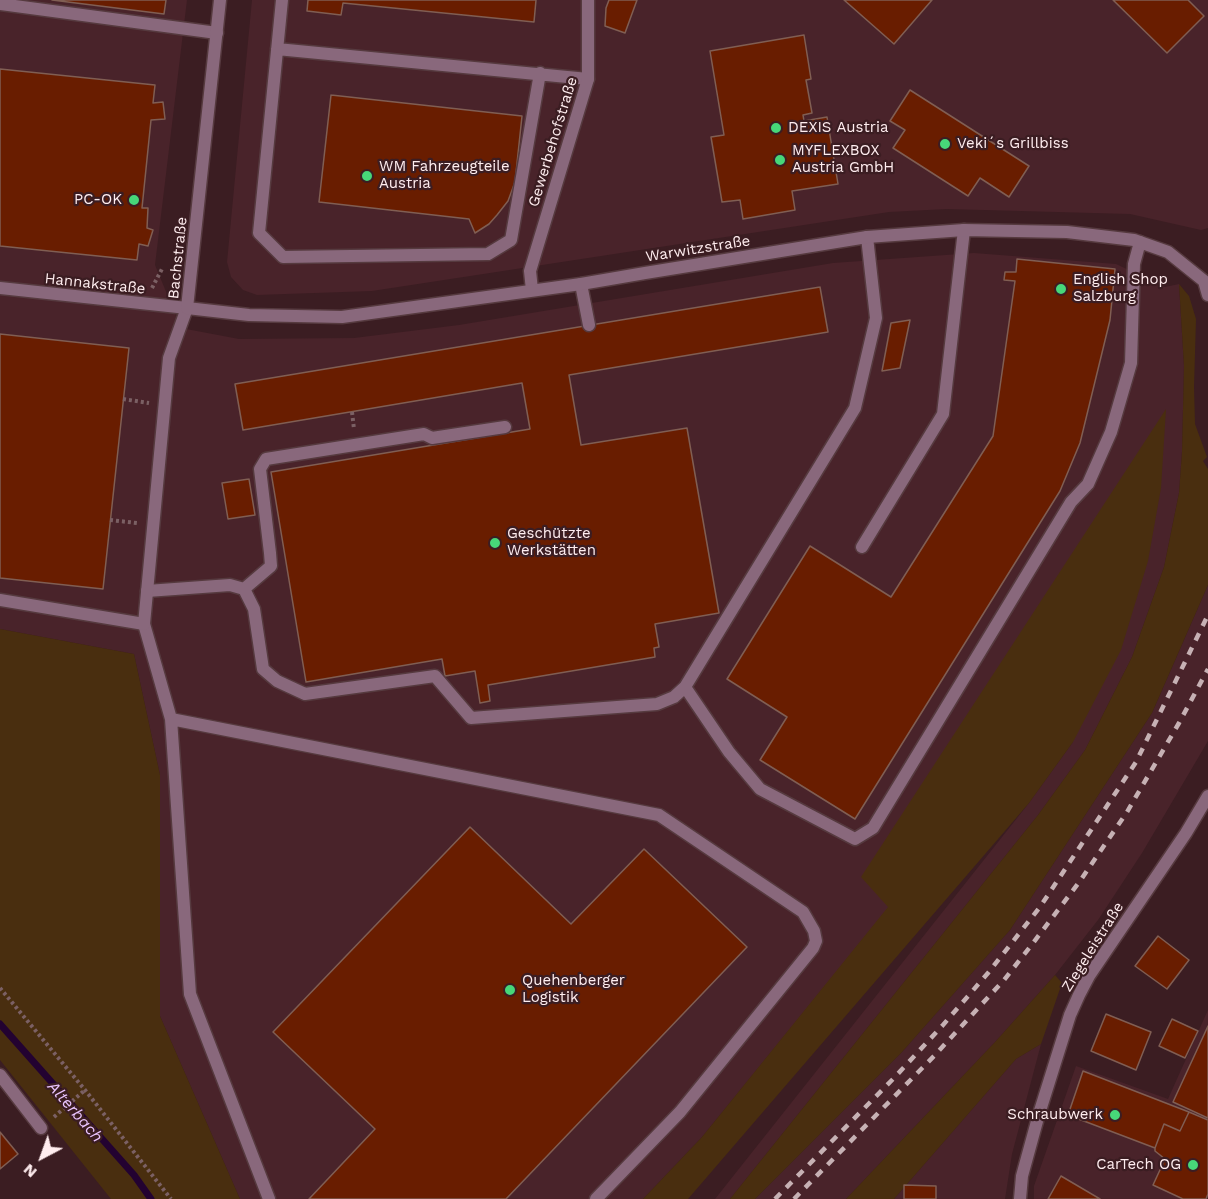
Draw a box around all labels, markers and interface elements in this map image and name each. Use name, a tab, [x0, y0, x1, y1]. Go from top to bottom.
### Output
street label: Gewerbehofstraße	[525, 75, 581, 209]
place label: DEXIS Austria	[788, 119, 888, 137]
marker: DEXIS Austria	[769, 121, 783, 135]
place label: Veki´s Grillbiss	[957, 135, 1069, 153]
marker: Veki´s Grillbiss	[938, 137, 952, 151]
place label: MYFLEXBOX Austria GmbH	[792, 142, 894, 177]
marker: MYFLEXBOX Austria GmbH	[773, 153, 787, 167]
place label: WM Fahrzeugteile Austria	[379, 158, 510, 193]
marker: WM Fahrzeugteile Austria	[360, 169, 374, 183]
place label: PC-OK	[74, 191, 122, 209]
marker: PC-OK	[127, 193, 141, 207]
street label: Bachstraße	[165, 216, 191, 300]
street label: Warwitzstraße	[644, 232, 752, 266]
street label: Hannakstraße	[44, 270, 146, 298]
place label: English Shop Salzburg	[1073, 271, 1168, 306]
marker: English Shop Salzburg	[1054, 282, 1068, 296]
place label: Geschützte Werkstätten	[507, 525, 596, 560]
marker: Geschützte Werkstätten	[488, 536, 502, 550]
street label: Ziegeleistraße	[1058, 899, 1128, 995]
place label: Quehenberger Logistik	[522, 972, 625, 1007]
marker: Quehenberger Logistik	[503, 983, 517, 997]
water label: Alterbach	[43, 1078, 107, 1146]
place label: Schraubwerk	[1007, 1106, 1103, 1124]
marker: Schraubwerk	[1108, 1108, 1122, 1122]
north arrow	[12, 1127, 72, 1187]
place label: CarTech OG	[1096, 1156, 1181, 1174]
marker: CarTech OG	[1186, 1158, 1200, 1172]
text: N	[19, 1160, 41, 1182]

